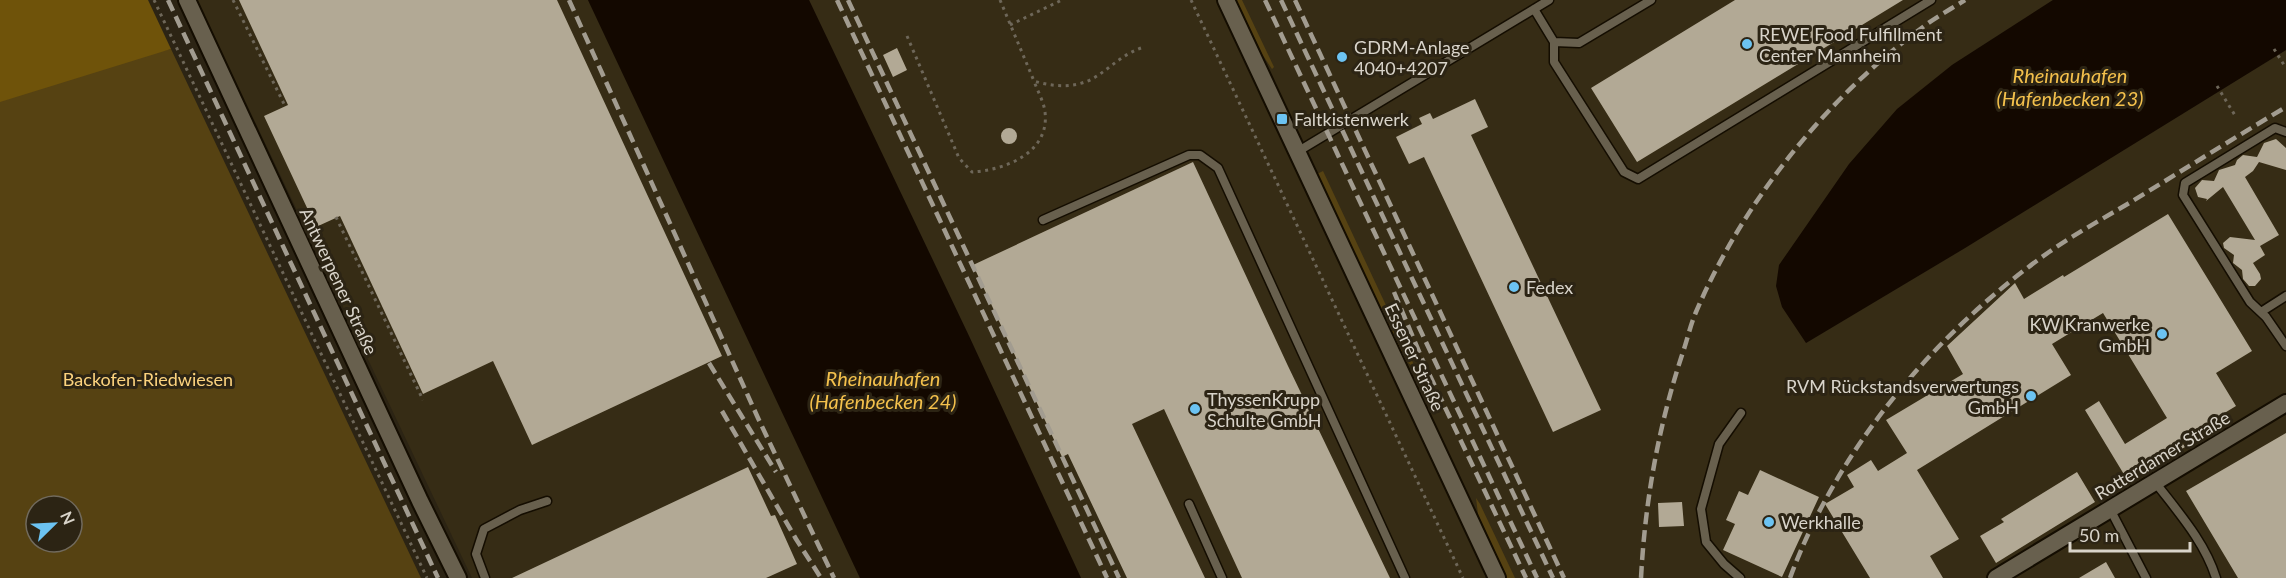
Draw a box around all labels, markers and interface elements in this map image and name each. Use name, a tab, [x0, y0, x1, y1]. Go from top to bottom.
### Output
place label: REWE Food Fulfillment Center Mannheim	[1759, 23, 1943, 66]
place label: GDRM-Anlage 4040+4207	[1354, 36, 1470, 79]
marker: REWE Food Fulfillment Center Mannheim	[1740, 37, 1754, 51]
marker: GDRM-Anlage 4040+4207	[1335, 50, 1349, 64]
water label: Rheinauhafen (Hafenbecken 23)	[1997, 63, 2143, 110]
place label: Faltkistenwerk	[1294, 108, 1410, 130]
marker: Faltkistenwerk	[1275, 112, 1289, 126]
street label: Antwerpener Straße	[295, 204, 383, 358]
place label: Fedex	[1526, 276, 1573, 298]
marker: Fedex	[1507, 280, 1521, 294]
street label: Essener Straße	[1380, 299, 1450, 415]
place label: KW Kranwerke GmbH	[2030, 313, 2150, 356]
marker: KW Kranwerke GmbH	[2155, 327, 2169, 341]
water label: Rheinauhafen (Hafenbecken 24)	[810, 366, 956, 413]
park label: Backofen-Riedwiesen	[63, 368, 233, 390]
place label: RVM Rückstandsverwertungs GmbH	[1786, 375, 2019, 418]
place label: ThyssenKrupp Schulte GmbH	[1207, 388, 1322, 431]
marker: RVM Rückstandsverwertungs GmbH	[2024, 389, 2038, 403]
marker: ThyssenKrupp Schulte GmbH	[1188, 402, 1202, 416]
street label: Rotterdamer Straße	[2090, 406, 2234, 504]
north arrow	[24, 494, 84, 554]
text: N	[57, 508, 79, 527]
place label: Werkhalle	[1781, 511, 1861, 533]
marker: Werkhalle	[1762, 515, 1776, 529]
scale bar	[2070, 515, 2190, 553]
text: 50 m	[2079, 524, 2119, 546]

